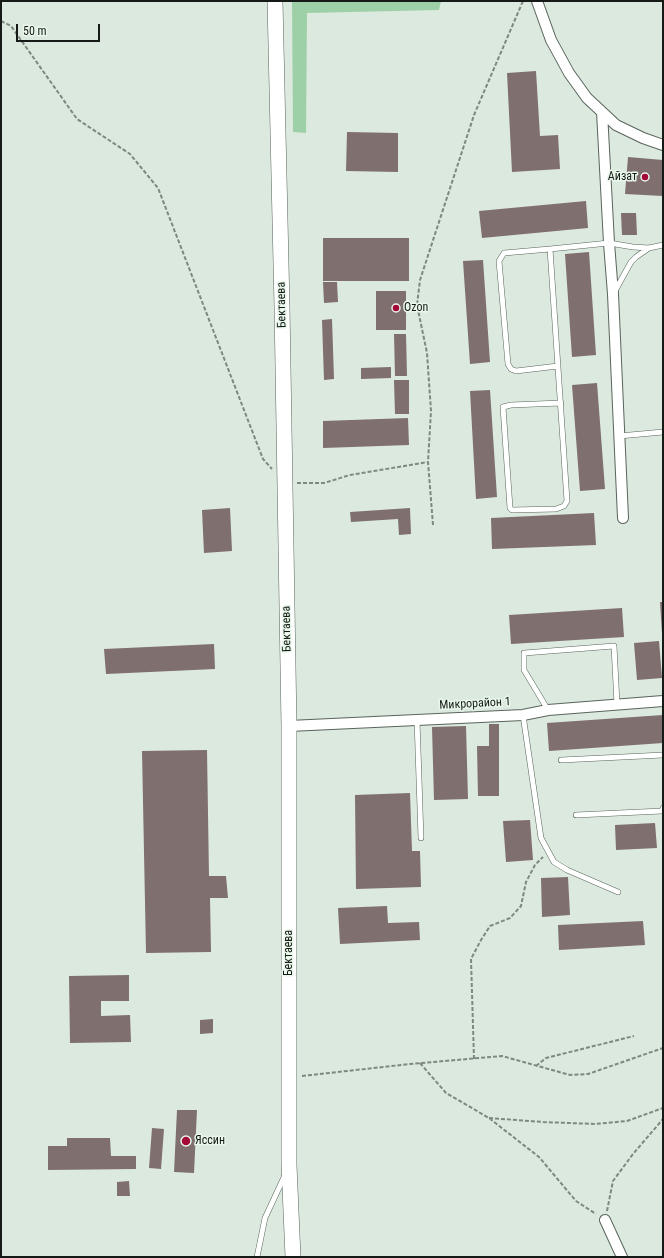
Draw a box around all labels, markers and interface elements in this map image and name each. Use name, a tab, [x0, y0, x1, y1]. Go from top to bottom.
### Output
scale bar	[18, 16, 102, 42]
text: 50 m	[23, 24, 47, 38]
place label: Айзат	[608, 170, 637, 184]
marker: Айзат	[640, 172, 650, 182]
street label: Бектаева	[274, 282, 290, 328]
place label: Ozon	[404, 301, 428, 315]
marker: Ozon	[391, 303, 401, 313]
street label: Бектаева	[279, 606, 295, 652]
street label: Микрорайон 1	[439, 695, 511, 713]
street label: Бектаева	[282, 930, 296, 976]
place label: Яссин	[195, 1134, 225, 1148]
marker: Яссин	[180, 1135, 192, 1147]

